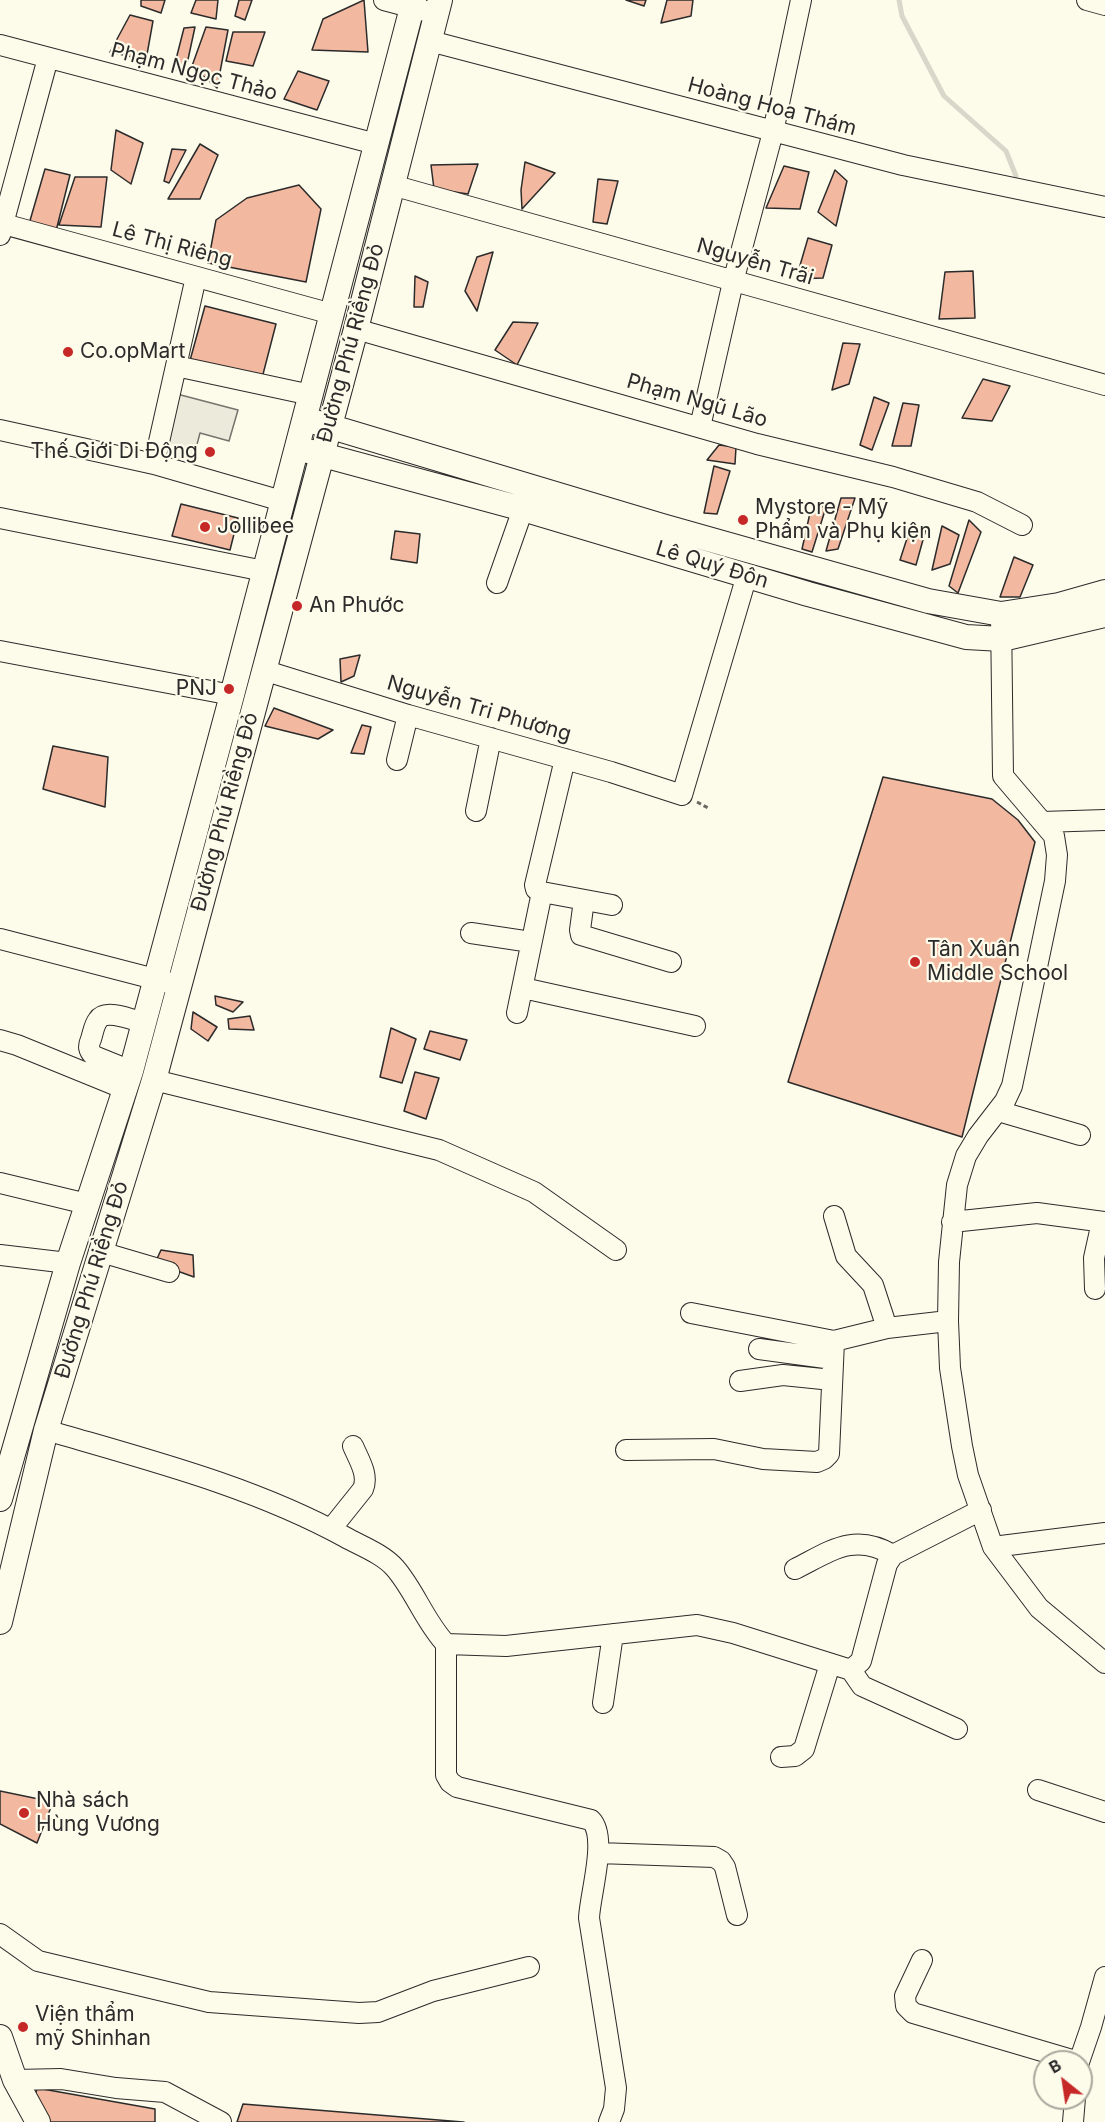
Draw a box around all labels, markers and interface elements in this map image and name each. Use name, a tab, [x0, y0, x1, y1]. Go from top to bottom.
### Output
street label: Phạm Ngọc Thảo	[108, 38, 280, 106]
street label: Hoàng Hoa Thám	[685, 72, 859, 142]
street label: Lê Thị Riêng	[109, 217, 235, 273]
street label: Nguyễn Trãi	[694, 233, 816, 291]
street label: Đường Phú Riềng Đỏ	[312, 241, 390, 445]
place label: Co.opMart	[80, 339, 185, 365]
marker: Co.opMart	[61, 345, 75, 359]
street label: Phạm Ngũ Lão	[624, 369, 770, 433]
place label: Thế Giới Di Động	[30, 439, 198, 465]
marker: Thế Giới Di Động	[203, 445, 217, 459]
place label: Mystore - Mỹ Phẩm và Phụ kiện	[755, 495, 932, 545]
marker: Mystore - Mỹ Phẩm và Phụ kiện	[736, 513, 750, 527]
place label: Jollibee	[217, 514, 294, 540]
marker: Jollibee	[198, 520, 212, 534]
street label: Lê Quý Đôn	[653, 536, 771, 594]
place label: An Phước	[309, 593, 404, 619]
marker: An Phước	[290, 599, 304, 613]
street label: Nguyễn Tri Phương	[384, 671, 574, 747]
place label: PNJ	[176, 676, 217, 702]
marker: PNJ	[222, 682, 236, 696]
street label: Đường Phú Riềng Đỏ	[186, 710, 264, 914]
place label: Tân Xuân Middle School	[927, 937, 1068, 987]
marker: Tân Xuân Middle School	[908, 955, 922, 969]
street label: Đường Phú Riềng Đỏ	[50, 1178, 134, 1382]
place label: Nhà sách Hùng Vương	[36, 1788, 160, 1838]
marker: Nhà sách Hùng Vương	[17, 1806, 31, 1820]
place label: Viện thẩm mỹ Shinhan	[35, 2002, 151, 2052]
marker: Viện thẩm mỹ Shinhan	[16, 2020, 30, 2034]
north arrow	[1033, 2050, 1093, 2110]
text: B	[1045, 2055, 1065, 2077]

